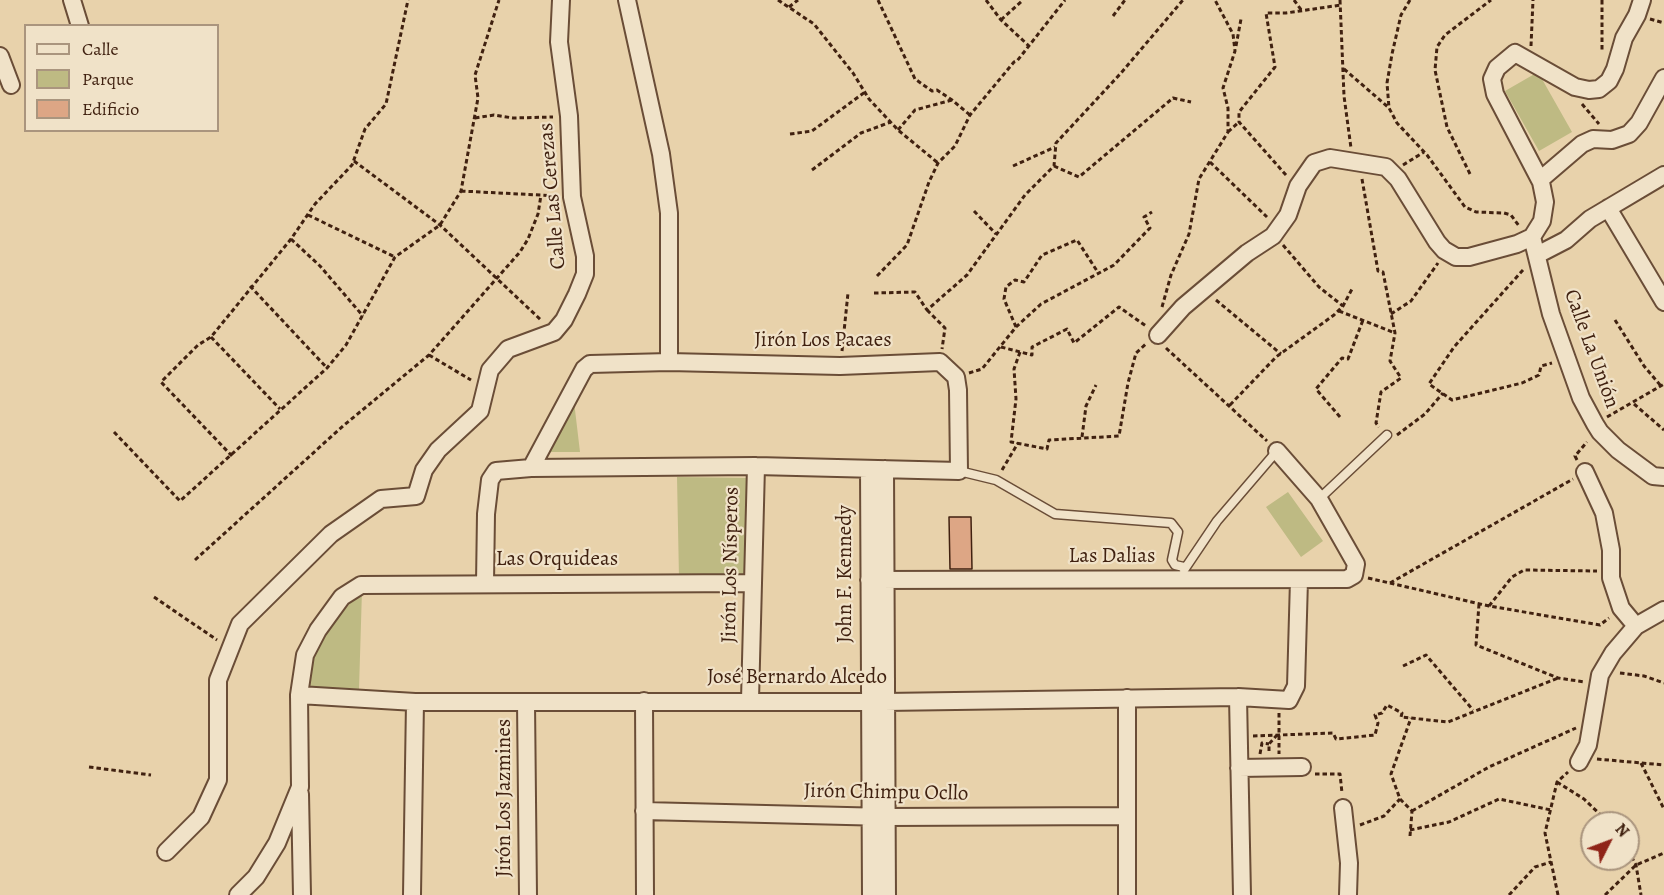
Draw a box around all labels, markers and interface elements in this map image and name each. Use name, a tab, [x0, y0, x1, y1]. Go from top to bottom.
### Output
legend	[24, 24, 219, 132]
text: Calle	[82, 37, 119, 61]
text: Parque	[82, 67, 134, 91]
text: Edificio	[82, 97, 139, 121]
street label: Calle Las Cerezas	[534, 122, 572, 270]
street label: Calle La Unión	[1558, 286, 1624, 412]
street label: Jirón Los Pacaes	[754, 328, 892, 354]
street label: Jirón Los Nísperos	[717, 487, 745, 643]
street label: John F. Kennedy	[833, 505, 859, 643]
street label: Las Dalias	[1069, 544, 1155, 570]
street label: Las Orquideas	[496, 547, 618, 573]
street label: José Bernardo Alcedo	[707, 665, 887, 691]
street label: Jirón Los Jazmines	[492, 719, 518, 877]
street label: Jirón Chimpu Ocllo	[803, 779, 969, 807]
north arrow	[1580, 811, 1640, 871]
text: N	[1610, 819, 1634, 842]

